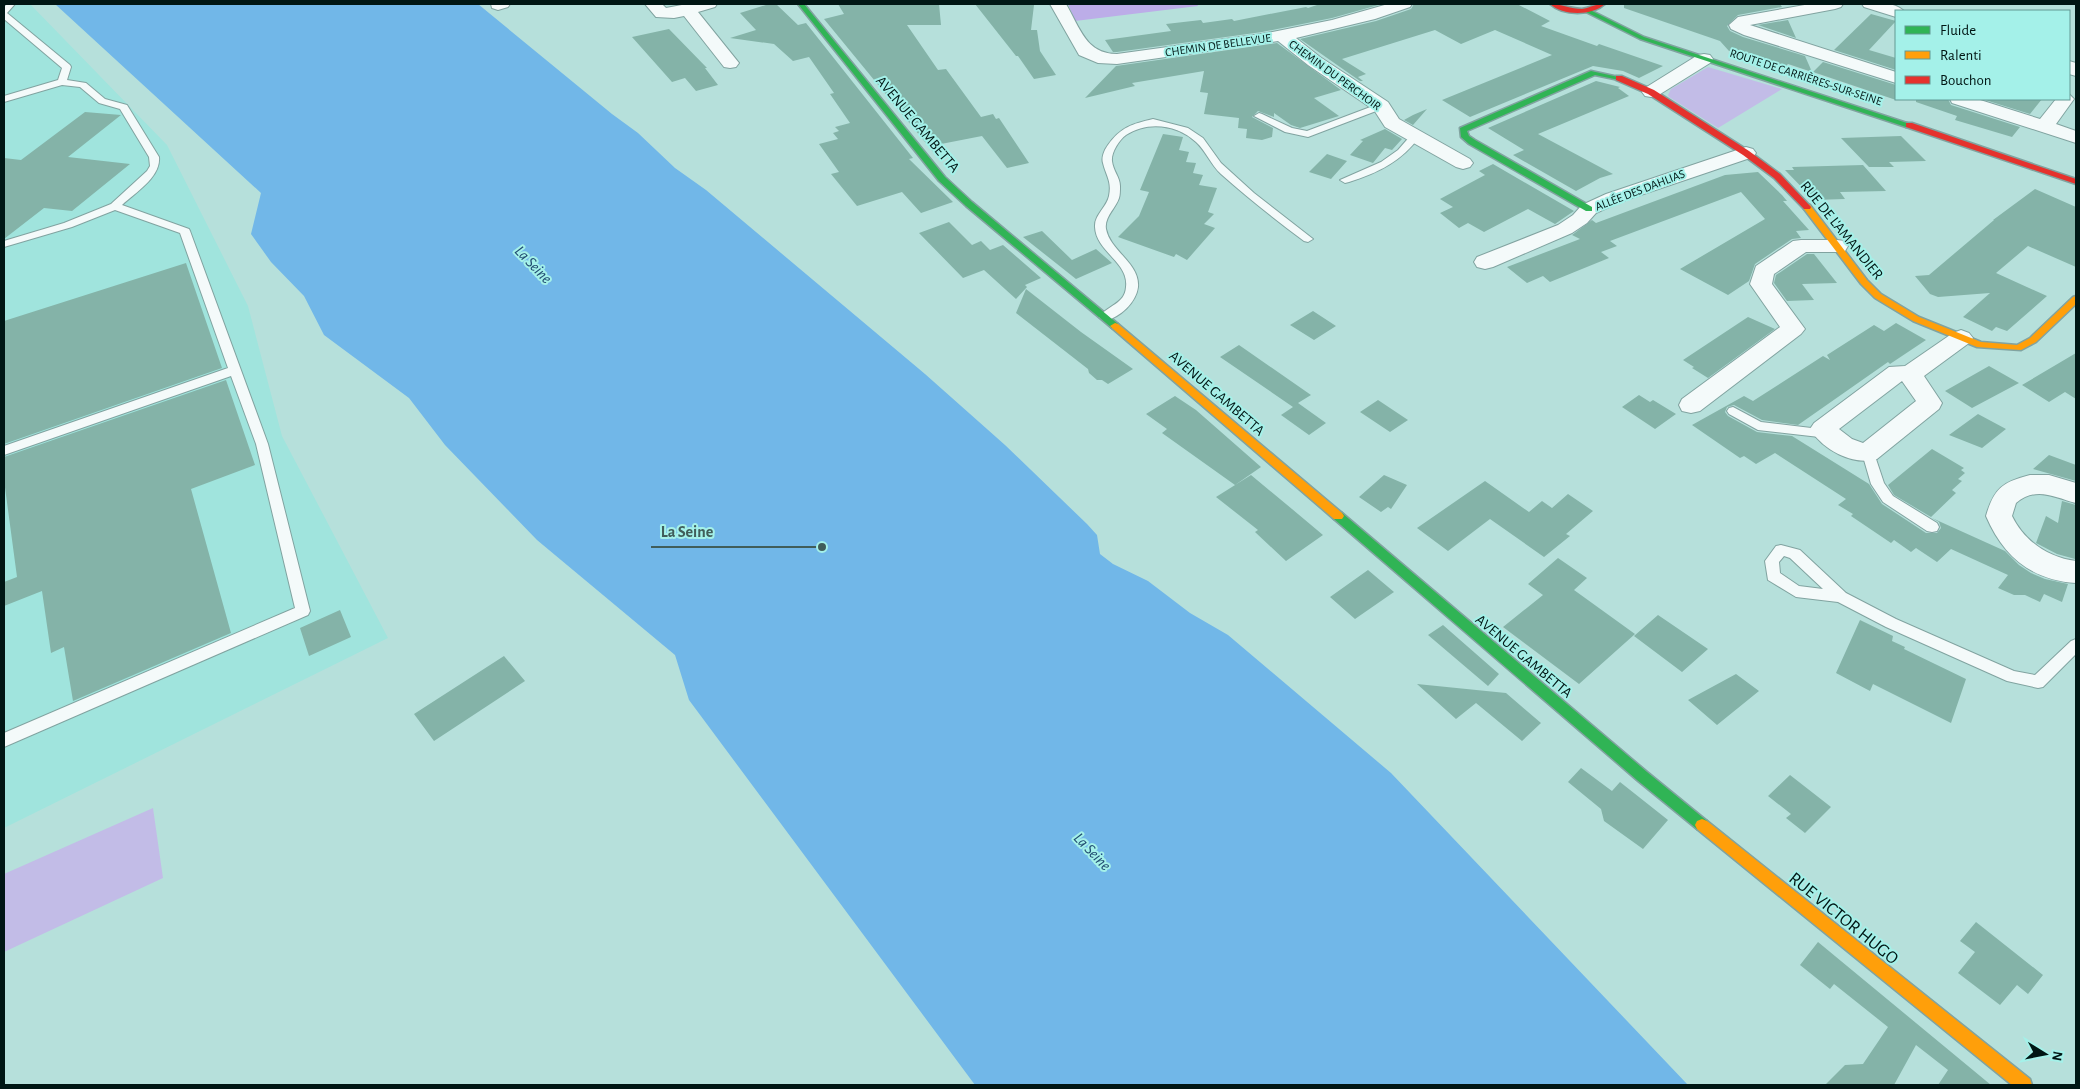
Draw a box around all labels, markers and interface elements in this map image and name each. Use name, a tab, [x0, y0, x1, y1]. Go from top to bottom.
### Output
legend	[1895, 10, 2070, 100]
text: Fluide	[1940, 23, 1976, 38]
street label: CHEMIN DE BELLEVUE	[1164, 32, 1272, 58]
street label: CHEMIN DU PERCHOIR	[1287, 38, 1384, 113]
street label: ROUTE DE CARRIÈRES-SUR-SEINE	[1728, 46, 1884, 107]
text: Ralenti	[1940, 48, 1982, 63]
street label: AVENUE GAMBETTA	[873, 73, 962, 176]
text: Bouchon	[1940, 73, 1991, 88]
street label: ALLÉE DES DAHLIAS	[1593, 166, 1687, 213]
street label: RUE DE L'AMANDIER	[1798, 178, 1886, 282]
water label: La Seine	[512, 243, 555, 287]
street label: AVENUE GAMBETTA	[1166, 348, 1267, 439]
callout: La Seine	[651, 516, 723, 547]
text: La Seine	[661, 524, 714, 540]
street label: AVENUE GAMBETTA	[1473, 612, 1575, 701]
water label: La Seine	[1071, 830, 1114, 874]
street label: RUE VICTOR HUGO	[1785, 869, 1901, 968]
north arrow	[2020, 1029, 2070, 1079]
text: N	[2049, 1050, 2065, 1062]

